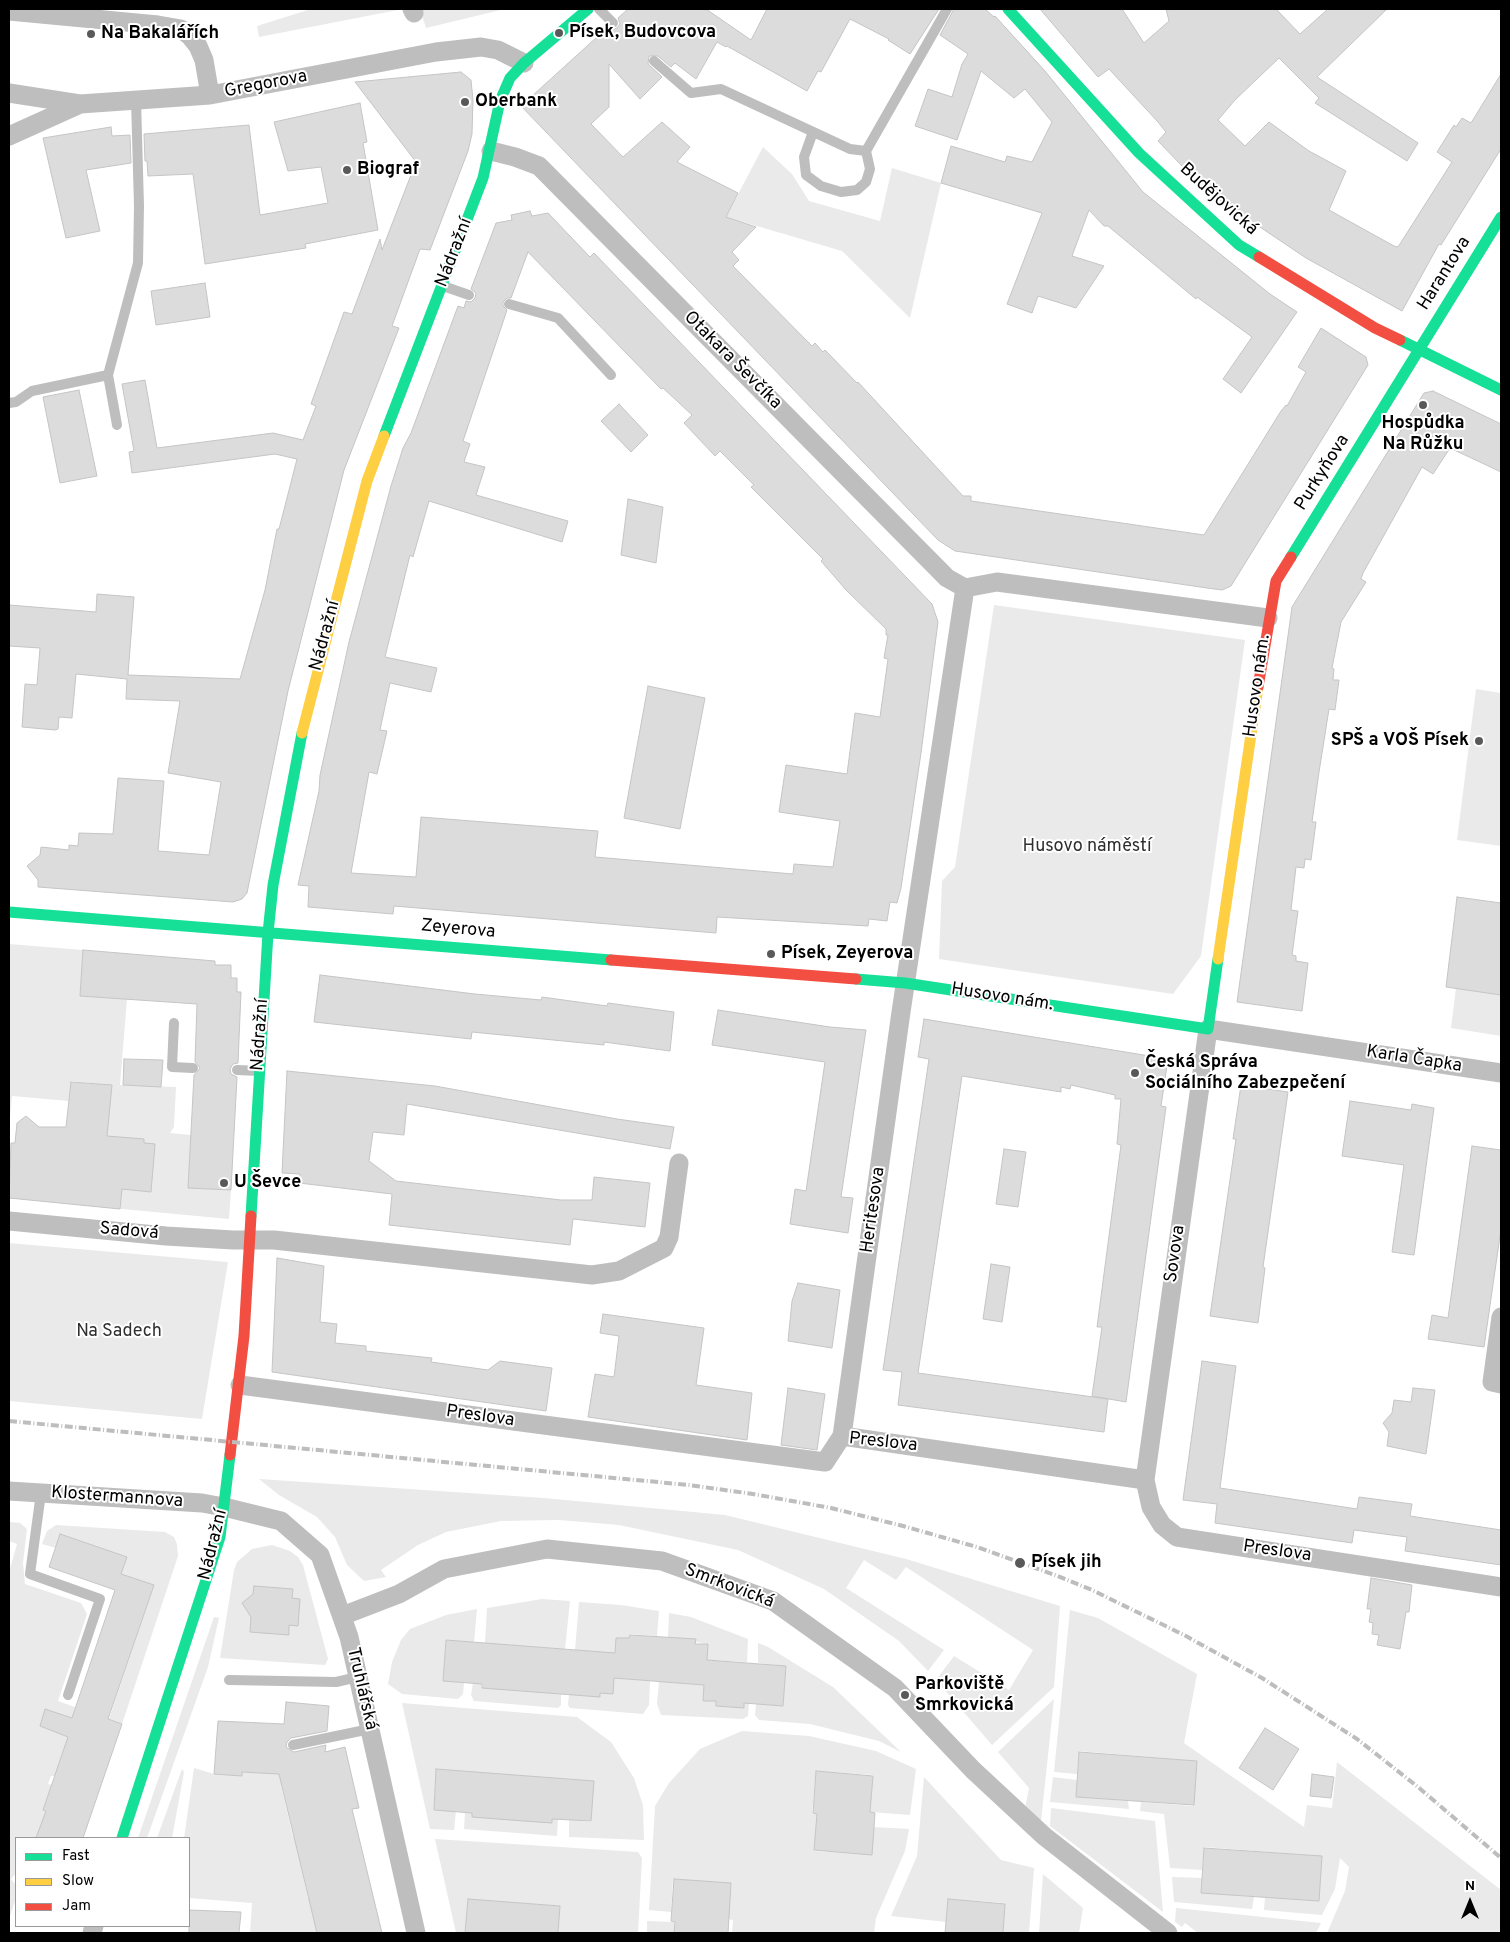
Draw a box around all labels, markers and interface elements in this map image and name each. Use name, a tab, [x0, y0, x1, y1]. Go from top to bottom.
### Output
place label: Písek, Budovcova	[569, 22, 716, 44]
place label: Na Bakalářích	[101, 23, 219, 45]
marker: Písek, Budovcova	[553, 27, 565, 39]
marker: Na Bakalářích	[85, 28, 97, 40]
street label: Gregorova	[223, 66, 309, 104]
place label: Oberbank	[475, 91, 557, 113]
marker: Oberbank	[459, 96, 471, 108]
place label: Biograf	[357, 159, 419, 181]
street label: Budějovická	[1174, 159, 1262, 241]
marker: Biograf	[341, 164, 353, 176]
street label: Nádražní	[432, 215, 478, 291]
street label: Harantova	[1414, 233, 1476, 315]
street label: Otakara Ševčíka	[678, 307, 786, 415]
marker: Hospůdka Na Růžku	[1417, 399, 1429, 411]
place label: Hospůdka Na Růžku	[1381, 413, 1465, 456]
street label: Purkyňova	[1291, 431, 1355, 515]
street label: Nádražní	[306, 598, 346, 674]
street label: Husovo nám.	[1240, 633, 1276, 739]
place label: SPŠ a VOŠ Písek	[1331, 730, 1469, 752]
marker: SPŠ a VOŠ Písek	[1473, 735, 1485, 747]
park label: Husovo náměstí	[1023, 836, 1151, 858]
street label: Zeyerova	[420, 916, 496, 944]
place label: Písek, Zeyerova	[781, 943, 913, 965]
marker: Písek, Zeyerova	[765, 948, 777, 960]
street label: Husovo nám.	[949, 979, 1055, 1017]
street label: Nádražní	[248, 998, 274, 1072]
street label: Karla Čapka	[1365, 1042, 1463, 1078]
place label: Česká Správa Sociálního Zabezpečení	[1145, 1052, 1345, 1094]
marker: Česká Správa Sociálního Zabezpečení	[1129, 1067, 1141, 1079]
street label: Heritesova	[857, 1166, 891, 1254]
place label: U Ševce	[234, 1172, 301, 1194]
marker: U Ševce	[218, 1177, 230, 1189]
street label: Sadová	[99, 1219, 159, 1245]
street label: Sovova	[1161, 1224, 1191, 1284]
park label: Na Sadech	[76, 1321, 162, 1343]
street label: Preslova	[444, 1402, 516, 1432]
street label: Preslova	[848, 1429, 918, 1457]
street label: Klostermannova	[50, 1483, 184, 1513]
street label: Nádražní	[195, 1507, 233, 1583]
street label: Preslova	[1241, 1537, 1313, 1567]
place label: Písek jih	[1031, 1552, 1102, 1574]
marker: Písek jih	[1013, 1556, 1027, 1570]
street label: Smrkovická	[681, 1560, 777, 1614]
street label: Truhlářská	[341, 1646, 381, 1732]
place label: Parkoviště Smrkovická	[915, 1674, 1014, 1716]
marker: Parkoviště Smrkovická	[899, 1689, 911, 1701]
legend	[15, 1837, 190, 1927]
text: Fast	[62, 1847, 90, 1866]
text: Slow	[62, 1872, 94, 1891]
north arrow	[1445, 1877, 1495, 1927]
text: N	[1465, 1878, 1475, 1895]
text: Jam	[62, 1897, 91, 1916]

